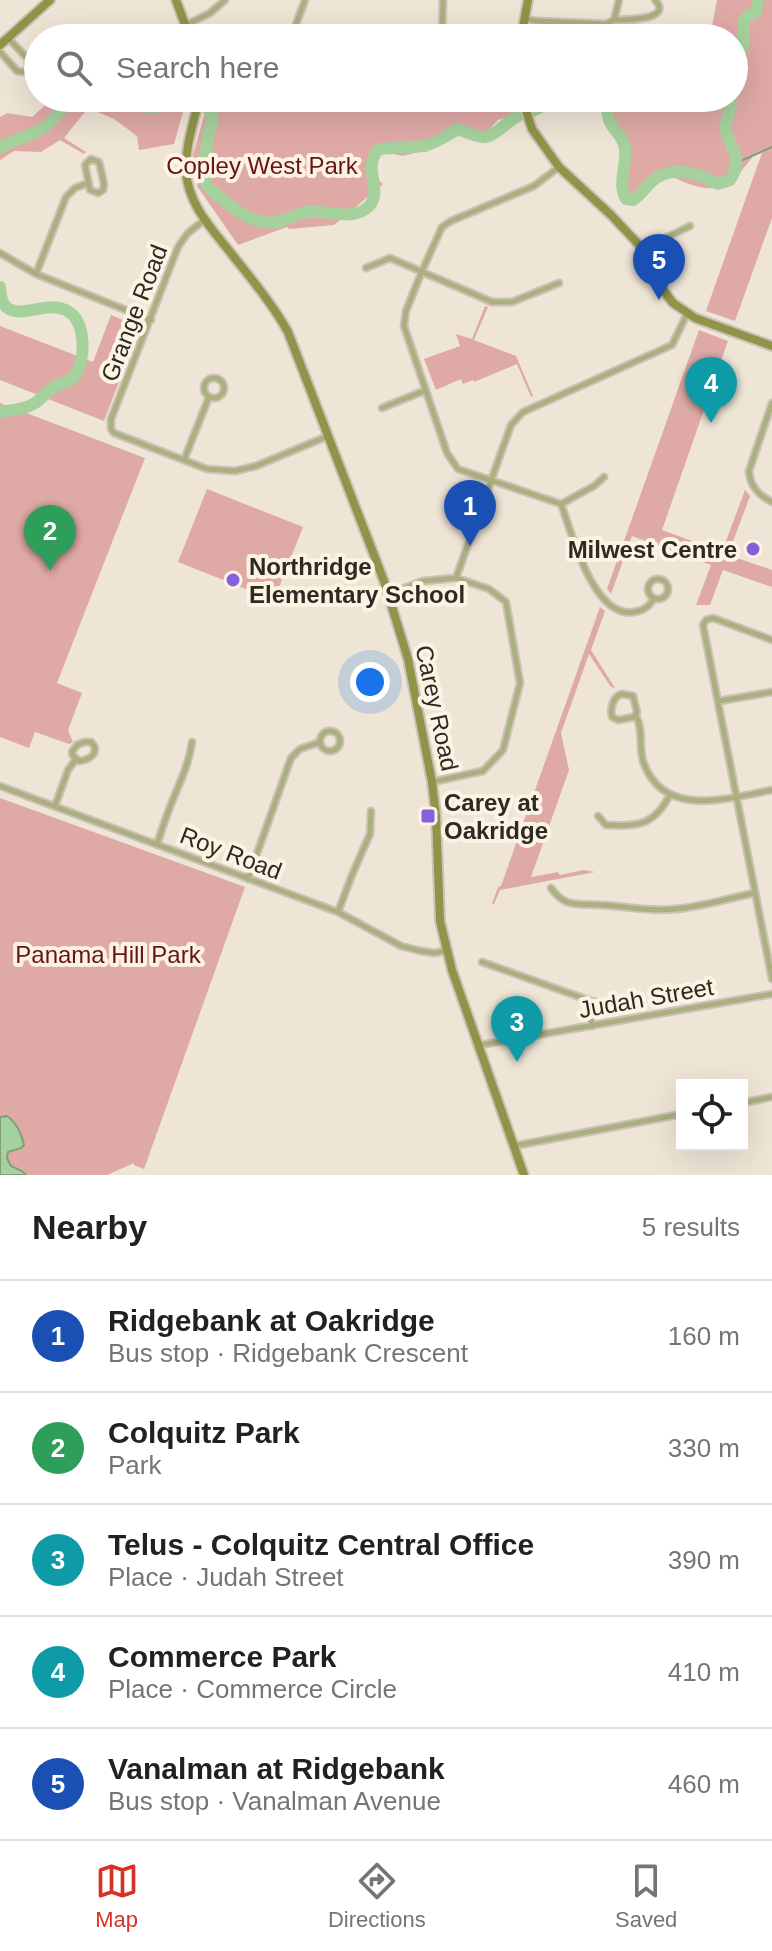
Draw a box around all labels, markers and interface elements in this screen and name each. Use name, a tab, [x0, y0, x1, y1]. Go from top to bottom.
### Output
search box	[24, 24, 748, 112]
icon: search	[52, 46, 96, 90]
text: Search here	[116, 51, 279, 84]
park label: Copley West Park	[166, 152, 359, 179]
pin: 5	[633, 234, 685, 300]
street label: Grange Road	[96, 241, 172, 385]
pin: 4	[685, 357, 737, 423]
pin: 1	[444, 480, 496, 546]
pin: 2	[24, 505, 76, 571]
place label: Milwest Centre	[568, 536, 737, 563]
marker: Milwest Centre	[744, 540, 762, 558]
place label: Northridge Elementary School	[249, 553, 465, 608]
marker: Northridge Elementary School	[224, 571, 242, 589]
street label: Carey Road	[410, 643, 464, 773]
your location	[350, 662, 390, 702]
place label: Carey at Oakridge	[444, 789, 548, 844]
marker: Carey at Oakridge	[419, 807, 437, 825]
street label: Roy Road	[176, 821, 286, 885]
park label: Panama Hill Park	[15, 941, 202, 968]
street label: Judah Street	[577, 973, 716, 1023]
pin: 3	[491, 996, 543, 1062]
map controls	[676, 1079, 748, 1151]
button: locate	[676, 1079, 748, 1151]
text: Nearby	[32, 1208, 147, 1246]
text: 5 results	[642, 1212, 740, 1242]
text: Ridgebank at Oakridge	[108, 1304, 435, 1337]
text: 1	[51, 1321, 65, 1351]
text: 160 m	[668, 1321, 740, 1351]
text: Bus stop · Ridgebank Crescent	[108, 1338, 468, 1368]
text: Colquitz Park	[108, 1416, 300, 1449]
text: 2	[51, 1433, 65, 1463]
text: 330 m	[668, 1433, 740, 1463]
text: Park	[108, 1450, 161, 1480]
text: Telus - Colquitz Central Office	[108, 1528, 534, 1561]
text: 3	[51, 1545, 65, 1575]
text: 390 m	[668, 1545, 740, 1575]
text: Place · Judah Street	[108, 1562, 344, 1592]
text: Commerce Park	[108, 1640, 336, 1673]
text: 4	[51, 1657, 65, 1687]
text: 410 m	[668, 1657, 740, 1687]
text: Place · Commerce Circle	[108, 1674, 397, 1704]
text: Vanalman at Ridgebank	[108, 1752, 445, 1785]
text: 5	[51, 1769, 65, 1799]
text: 460 m	[668, 1769, 740, 1799]
text: Bus stop · Vanalman Avenue	[108, 1786, 441, 1816]
tab: Map	[95, 1859, 139, 1933]
tab: Directions	[328, 1859, 426, 1933]
tab: Saved	[615, 1859, 677, 1933]

